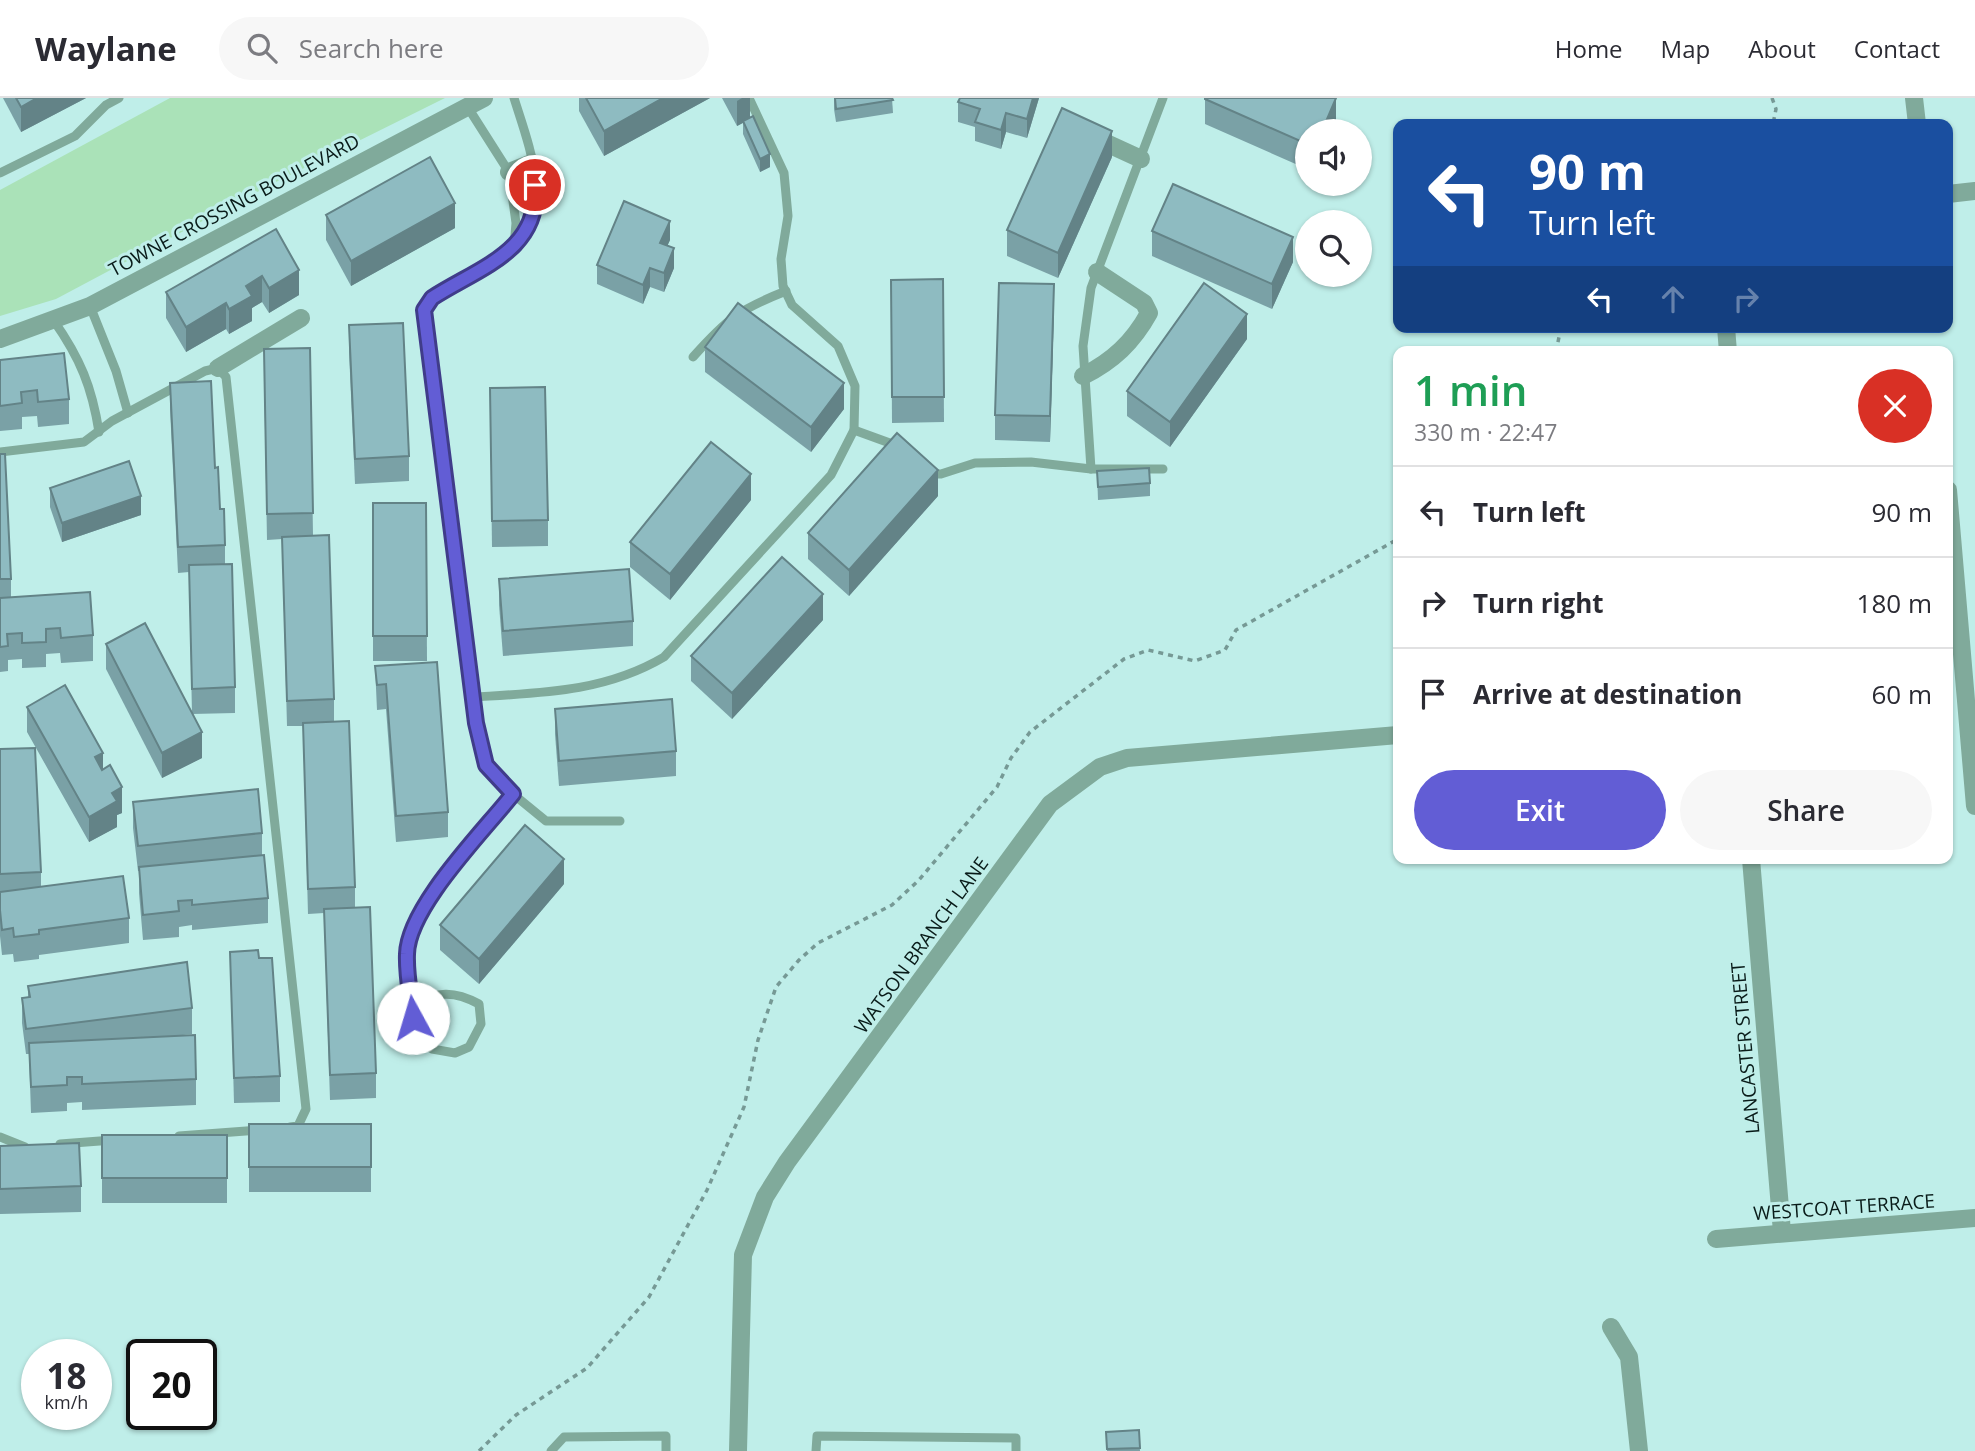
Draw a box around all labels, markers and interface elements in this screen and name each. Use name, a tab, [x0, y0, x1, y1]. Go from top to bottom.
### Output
search box	[219, 17, 709, 80]
text: Waylane	[35, 26, 177, 71]
icon: search	[243, 29, 281, 67]
text: Search here	[299, 30, 444, 66]
text: Home	[1555, 32, 1623, 65]
text: Map	[1661, 32, 1710, 65]
text: About	[1748, 32, 1816, 65]
text: Contact	[1854, 32, 1940, 65]
map controls	[1295, 119, 1372, 287]
button: sound	[1295, 119, 1372, 196]
street label: TOWNE CROSSING BOULEVARD	[104, 128, 364, 282]
text: 90 m	[1529, 138, 1646, 204]
icon: left	[1414, 147, 1505, 238]
pin	[505, 155, 565, 215]
icon: arrive	[516, 166, 554, 204]
text: Turn left	[1529, 201, 1655, 244]
button: search	[1295, 210, 1372, 287]
icon: left	[1581, 280, 1619, 318]
icon: ahead	[1654, 280, 1692, 318]
icon: right	[1727, 280, 1765, 318]
text: 1 min	[1414, 361, 1527, 418]
button: close	[1858, 369, 1932, 443]
text: 330 m · 22:47	[1414, 416, 1557, 448]
icon: left	[1414, 493, 1452, 531]
text: Turn left	[1473, 494, 1585, 530]
text: 90 m	[1871, 494, 1932, 530]
icon: right	[1414, 584, 1452, 622]
text: Turn right	[1473, 585, 1604, 621]
text: 180 m	[1857, 585, 1932, 621]
icon: arrive	[1414, 675, 1452, 713]
text: Arrive at destination	[1473, 676, 1742, 712]
text: 60 m	[1871, 676, 1932, 712]
button: Exit	[1414, 770, 1666, 850]
button: Share	[1680, 770, 1932, 850]
street label: WATSON BRANCH LANE	[848, 851, 994, 1039]
street label: LANCASTER STREET	[1724, 960, 1765, 1135]
position arrow	[376, 981, 450, 1055]
street label: WESTCOAT TERRACE	[1752, 1188, 1936, 1226]
speed limit sign: 20	[126, 1339, 217, 1430]
text: 18	[46, 1352, 87, 1399]
text: km/h	[45, 1390, 88, 1414]

